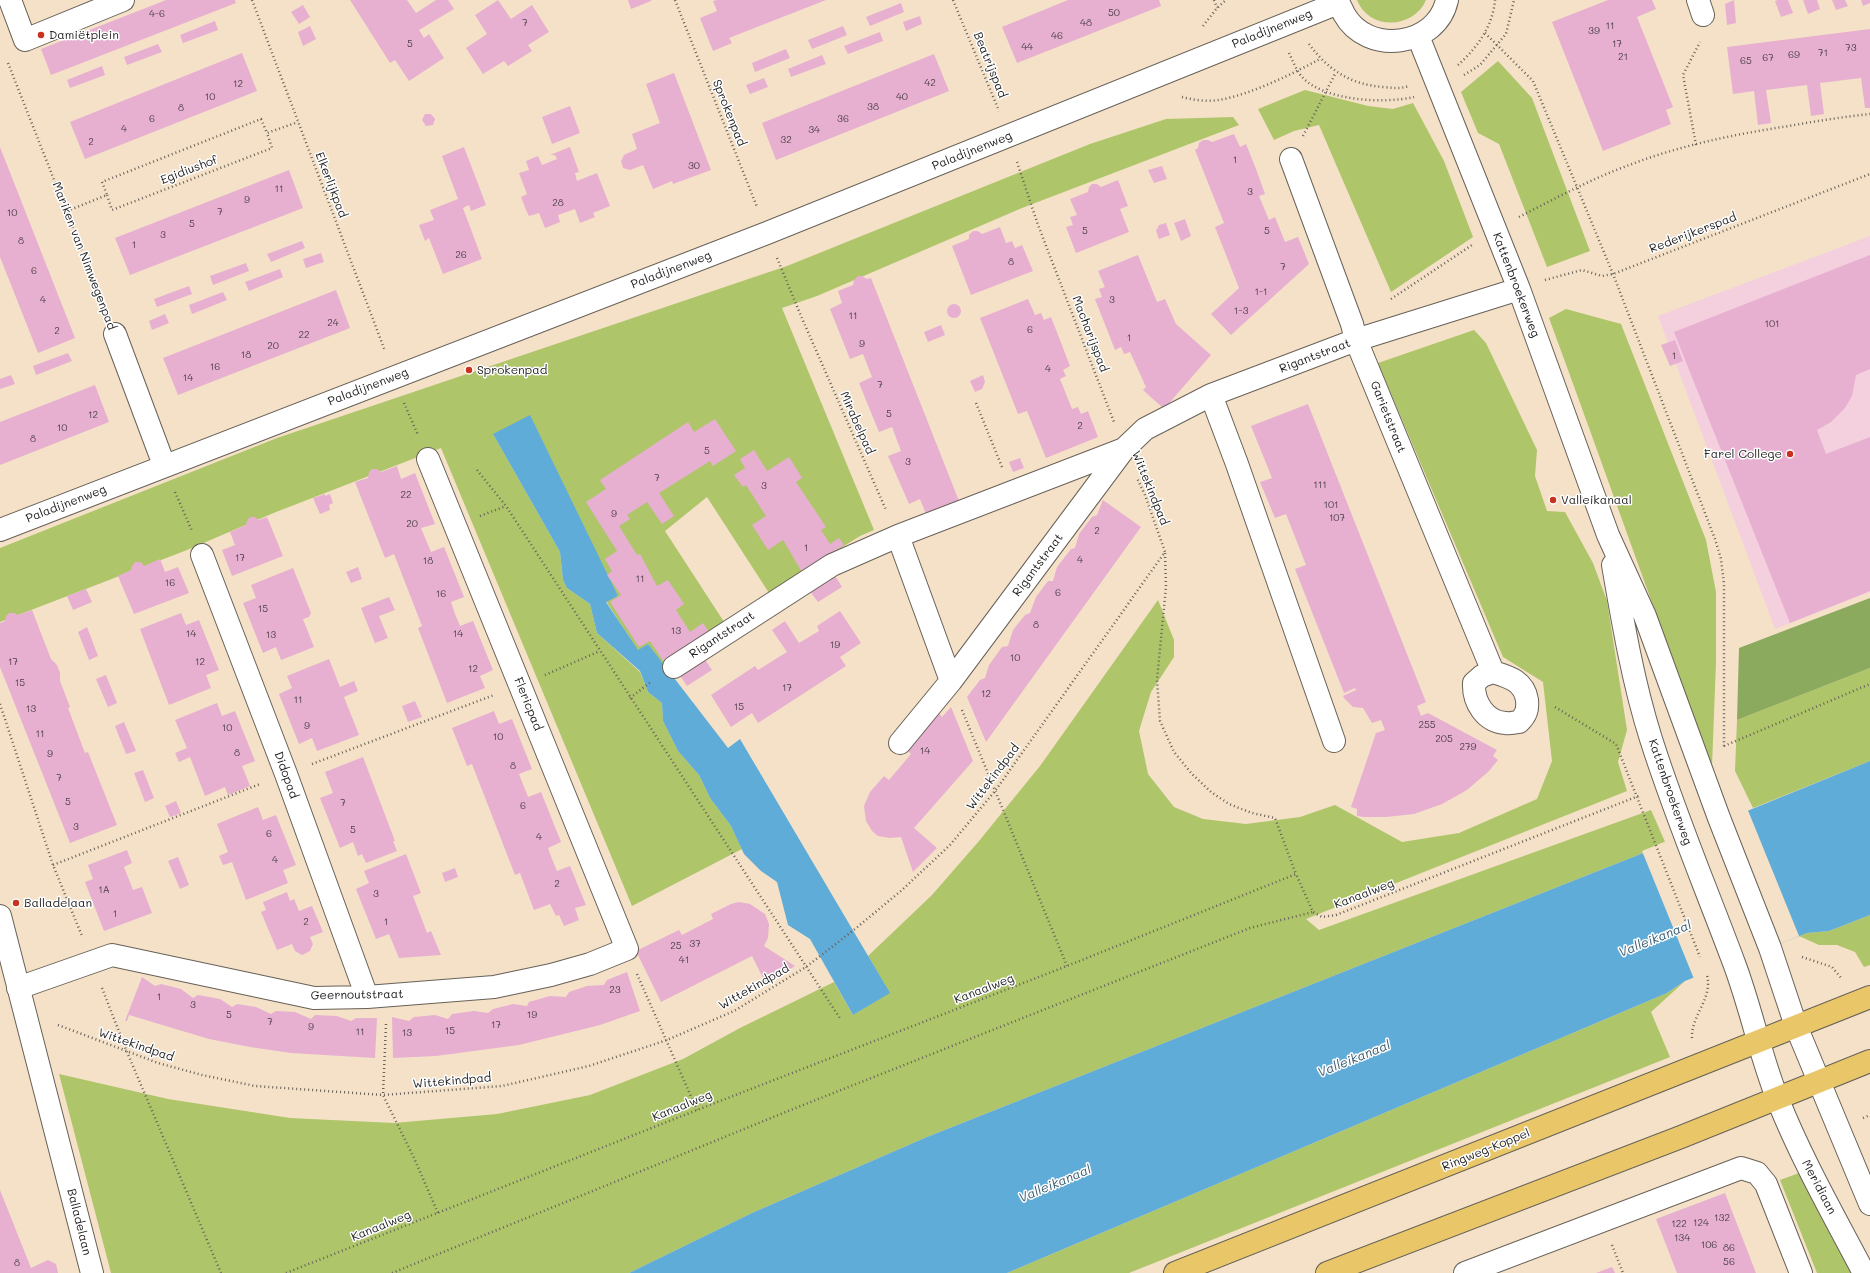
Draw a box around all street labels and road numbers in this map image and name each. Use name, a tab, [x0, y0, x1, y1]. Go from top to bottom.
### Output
street label: Paladijnenweg	[1230, 6, 1314, 52]
street label: Beatrijspad	[970, 30, 1010, 100]
street label: Sprokenpad	[709, 78, 749, 148]
street label: Paladijnenweg	[930, 128, 1014, 174]
street label: Elkerlijkpad	[312, 150, 350, 220]
street label: Egidiushof	[159, 153, 219, 187]
street label: Mariken van Nimwegenpad	[49, 180, 119, 332]
street label: Rederijkerspad	[1647, 210, 1739, 256]
street label: Kattenbroekerweg	[1489, 231, 1543, 339]
street label: Paladijnenweg	[629, 248, 713, 292]
street label: Macharijspad	[1069, 294, 1111, 374]
street label: Rigantstraat	[1277, 336, 1353, 376]
street label: Paladijnenweg	[326, 365, 410, 409]
street label: Garietstraat	[1367, 379, 1409, 455]
street label: Mirabelpad	[837, 389, 877, 457]
street label: Wittekindpad	[1129, 449, 1171, 527]
street label: Paladijnenweg	[24, 482, 108, 526]
street label: Rigantstraat	[1010, 531, 1066, 599]
street label: Rigantstraat	[687, 609, 757, 661]
street label: Flericpad	[511, 675, 545, 733]
street label: Kattenbroekerweg	[1645, 737, 1695, 847]
street label: Wittekindpad	[963, 741, 1023, 813]
street label: Didopad	[271, 749, 301, 801]
street label: Kanaalweg	[1332, 876, 1396, 912]
street label: Wittekindpad	[716, 961, 792, 1013]
street label: Kanaalweg	[952, 971, 1016, 1007]
street label: Geernoutstraat	[311, 987, 403, 1003]
street label: Wittekindpad	[96, 1025, 176, 1065]
street label: Wittekindpad	[412, 1070, 492, 1092]
street label: Kanaalweg	[650, 1088, 714, 1124]
street label: Ringweg-Koppel	[1440, 1126, 1532, 1174]
street label: Meridiaan	[1799, 1157, 1839, 1217]
street label: Balladelaan	[64, 1187, 94, 1257]
street label: Kanaalweg	[349, 1208, 413, 1244]

